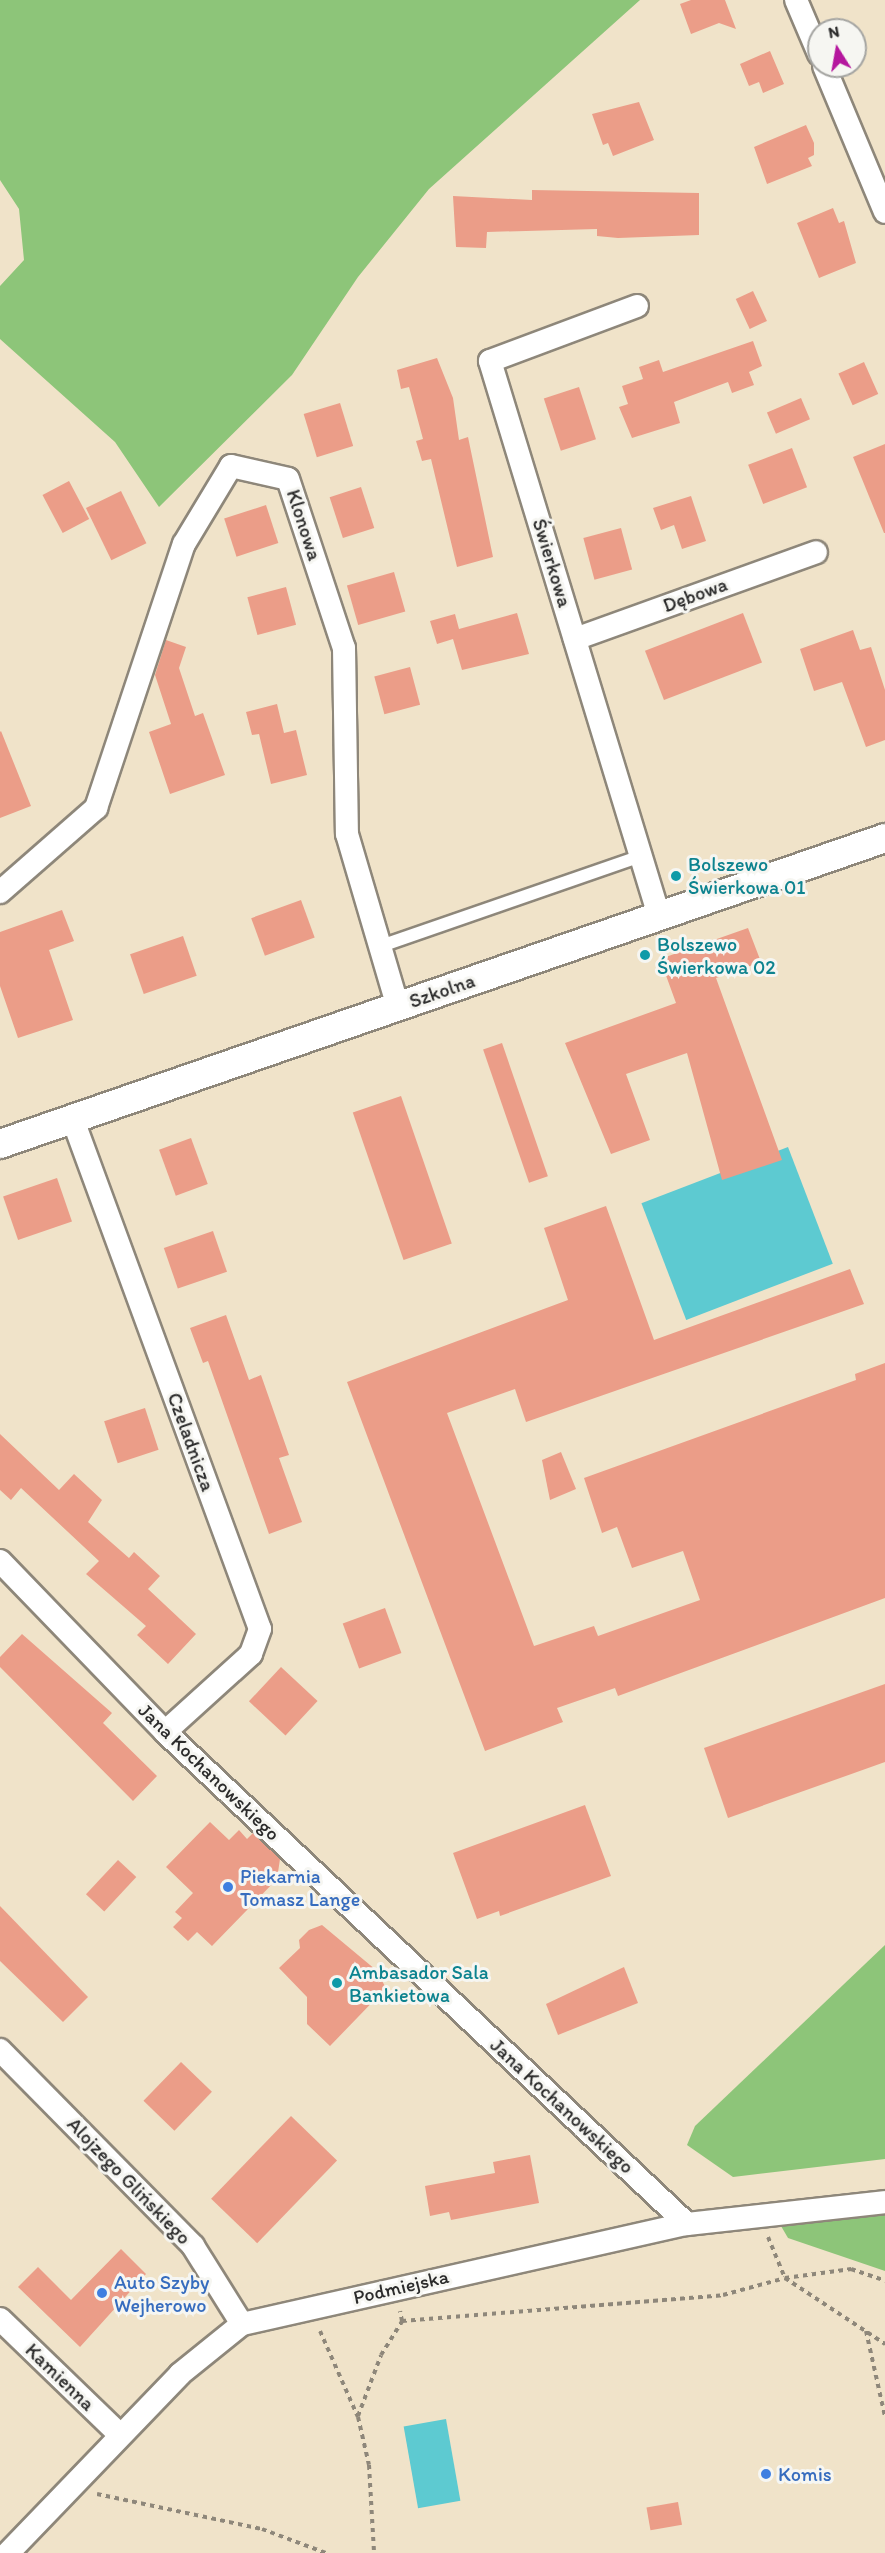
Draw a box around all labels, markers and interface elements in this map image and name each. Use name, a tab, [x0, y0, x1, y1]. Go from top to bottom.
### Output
north arrow	[807, 18, 867, 78]
text: N	[827, 21, 841, 42]
street label: Klonowa	[281, 486, 327, 564]
street label: Świerkowa	[527, 516, 577, 610]
street label: Dębowa	[659, 572, 731, 618]
place label: Bolszewo Świerkowa 01	[688, 852, 806, 899]
marker: Bolszewo Świerkowa 01	[669, 869, 683, 883]
place label: Bolszewo Świerkowa 02	[657, 932, 776, 979]
marker: Bolszewo Świerkowa 02	[638, 948, 652, 962]
street label: Szkolna	[406, 969, 478, 1013]
street label: Czeladnicza	[162, 1389, 220, 1495]
street label: Jana Kochanowskiego	[133, 1698, 285, 1846]
place label: Piekarnia Tomasz Lange	[240, 1864, 360, 1911]
marker: Piekarnia Tomasz Lange	[221, 1880, 235, 1894]
place label: Ambasador Sala Bankietowa	[349, 1960, 489, 2007]
marker: Ambasador Sala Bankietowa	[330, 1976, 344, 1990]
street label: Jana Kochanowskiego	[485, 2033, 639, 2179]
street label: Alojzego Glińskiego	[62, 2112, 196, 2250]
street label: Podmiejska	[351, 2264, 451, 2310]
place label: Auto Szyby Wejherowo	[114, 2270, 210, 2317]
marker: Auto Szyby Wejherowo	[95, 2286, 109, 2300]
street label: Kamienna	[20, 2338, 100, 2416]
place label: Komis	[778, 2462, 832, 2486]
marker: Komis	[759, 2467, 773, 2481]

